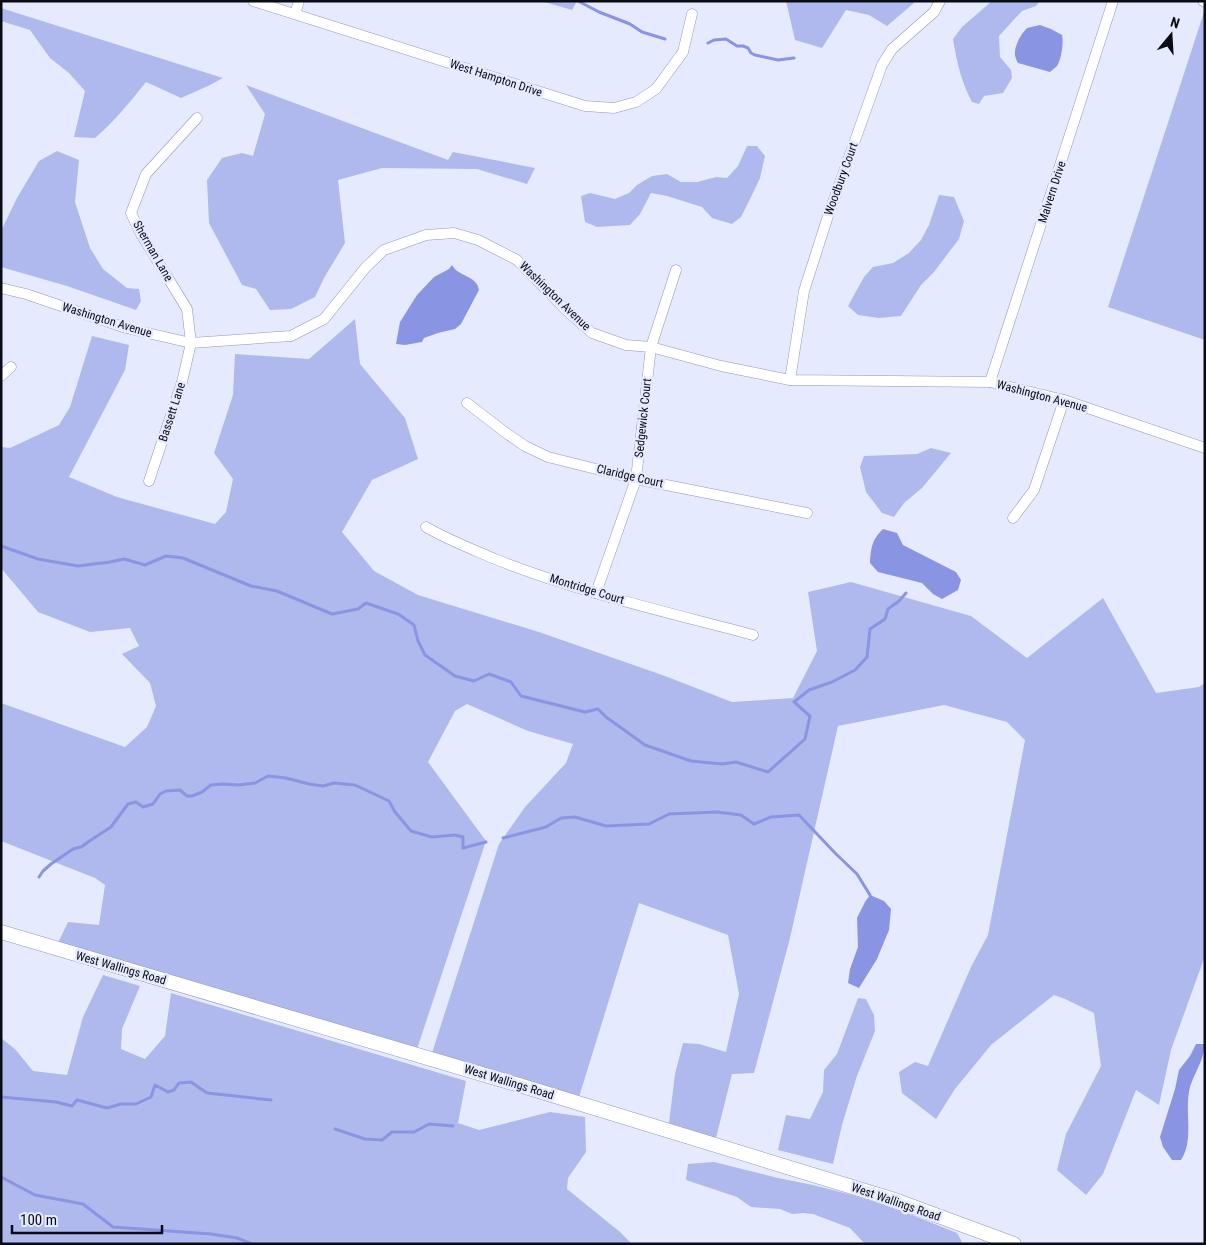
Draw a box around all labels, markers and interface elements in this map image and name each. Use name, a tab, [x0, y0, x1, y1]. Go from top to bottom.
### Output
north arrow	[1146, 10, 1196, 60]
text: N	[1168, 14, 1182, 32]
street label: West Hampton Drive	[448, 56, 544, 100]
street label: Woodbury Court	[821, 140, 861, 217]
street label: Malvern Drive	[1035, 159, 1069, 225]
street label: Sherman Lane	[130, 218, 176, 284]
street label: Washington Avenue	[517, 259, 594, 334]
street label: Washington Avenue	[60, 300, 154, 340]
street label: Sedgewick Court	[632, 377, 654, 458]
street label: Washington Avenue	[995, 377, 1089, 415]
street label: Bassett Lane	[156, 380, 188, 443]
street label: Claridge Court	[595, 462, 665, 491]
street label: Montridge Court	[548, 571, 626, 607]
street label: West Wallings Road	[74, 948, 168, 988]
street label: West Wallings Road	[462, 1062, 556, 1102]
street label: West Wallings Road	[850, 1180, 942, 1224]
scale bar	[12, 1202, 162, 1234]
text: 100 m	[20, 1211, 57, 1229]

